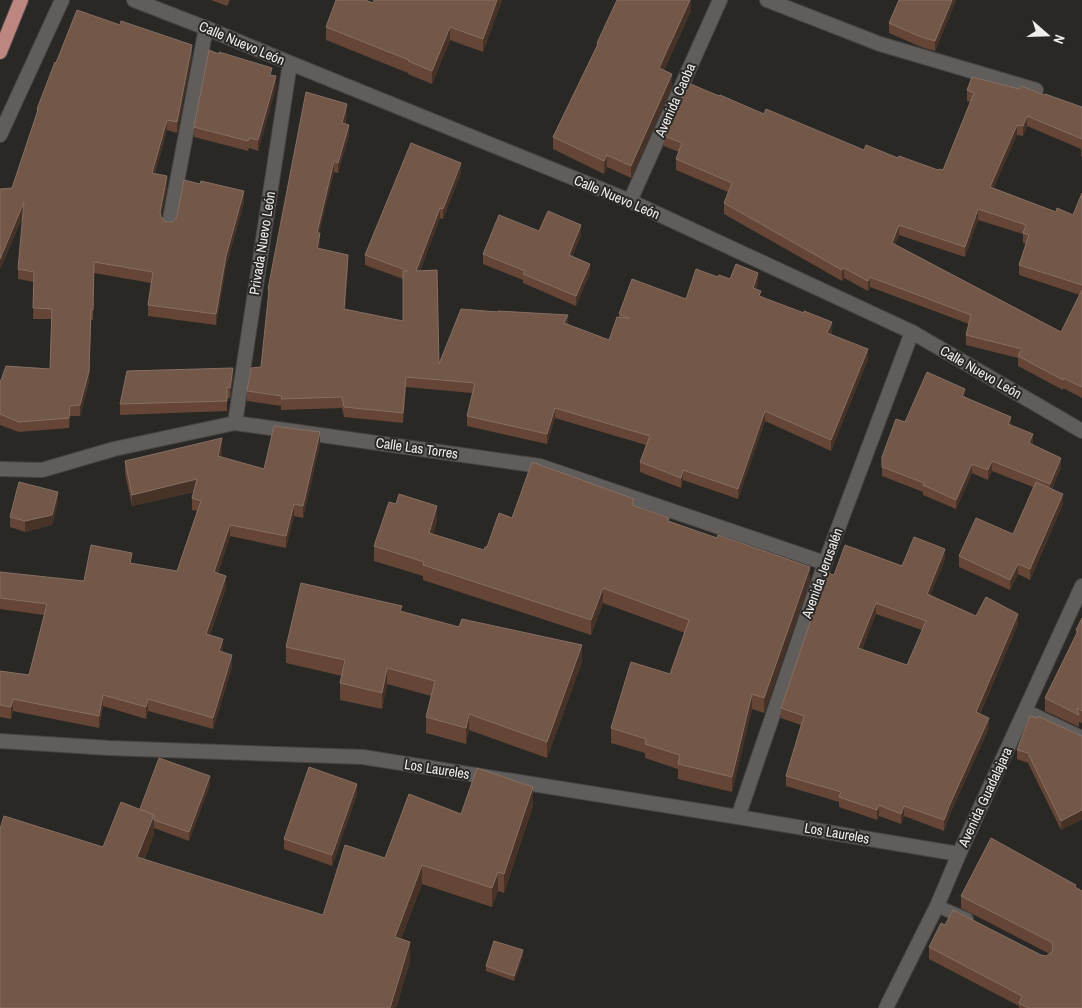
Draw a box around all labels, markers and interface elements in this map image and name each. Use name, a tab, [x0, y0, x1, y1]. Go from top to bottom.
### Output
north arrow	[1022, 10, 1072, 60]
street label: Calle Nuevo León	[196, 17, 288, 69]
text: N	[1049, 32, 1069, 46]
street label: Avenida Caoba	[650, 60, 700, 141]
street label: Calle Nuevo León	[571, 171, 663, 223]
street label: Privada Nuevo León	[245, 190, 279, 296]
street label: Calle Nuevo León	[937, 341, 1025, 403]
street label: Calle Las Torres	[375, 433, 459, 463]
street label: Avenida Jerusalén	[797, 525, 847, 622]
street label: Avenida Guadalajara	[954, 744, 1016, 851]
street label: Los Laureles	[403, 755, 471, 783]
street label: Los Laureles	[803, 818, 871, 848]

